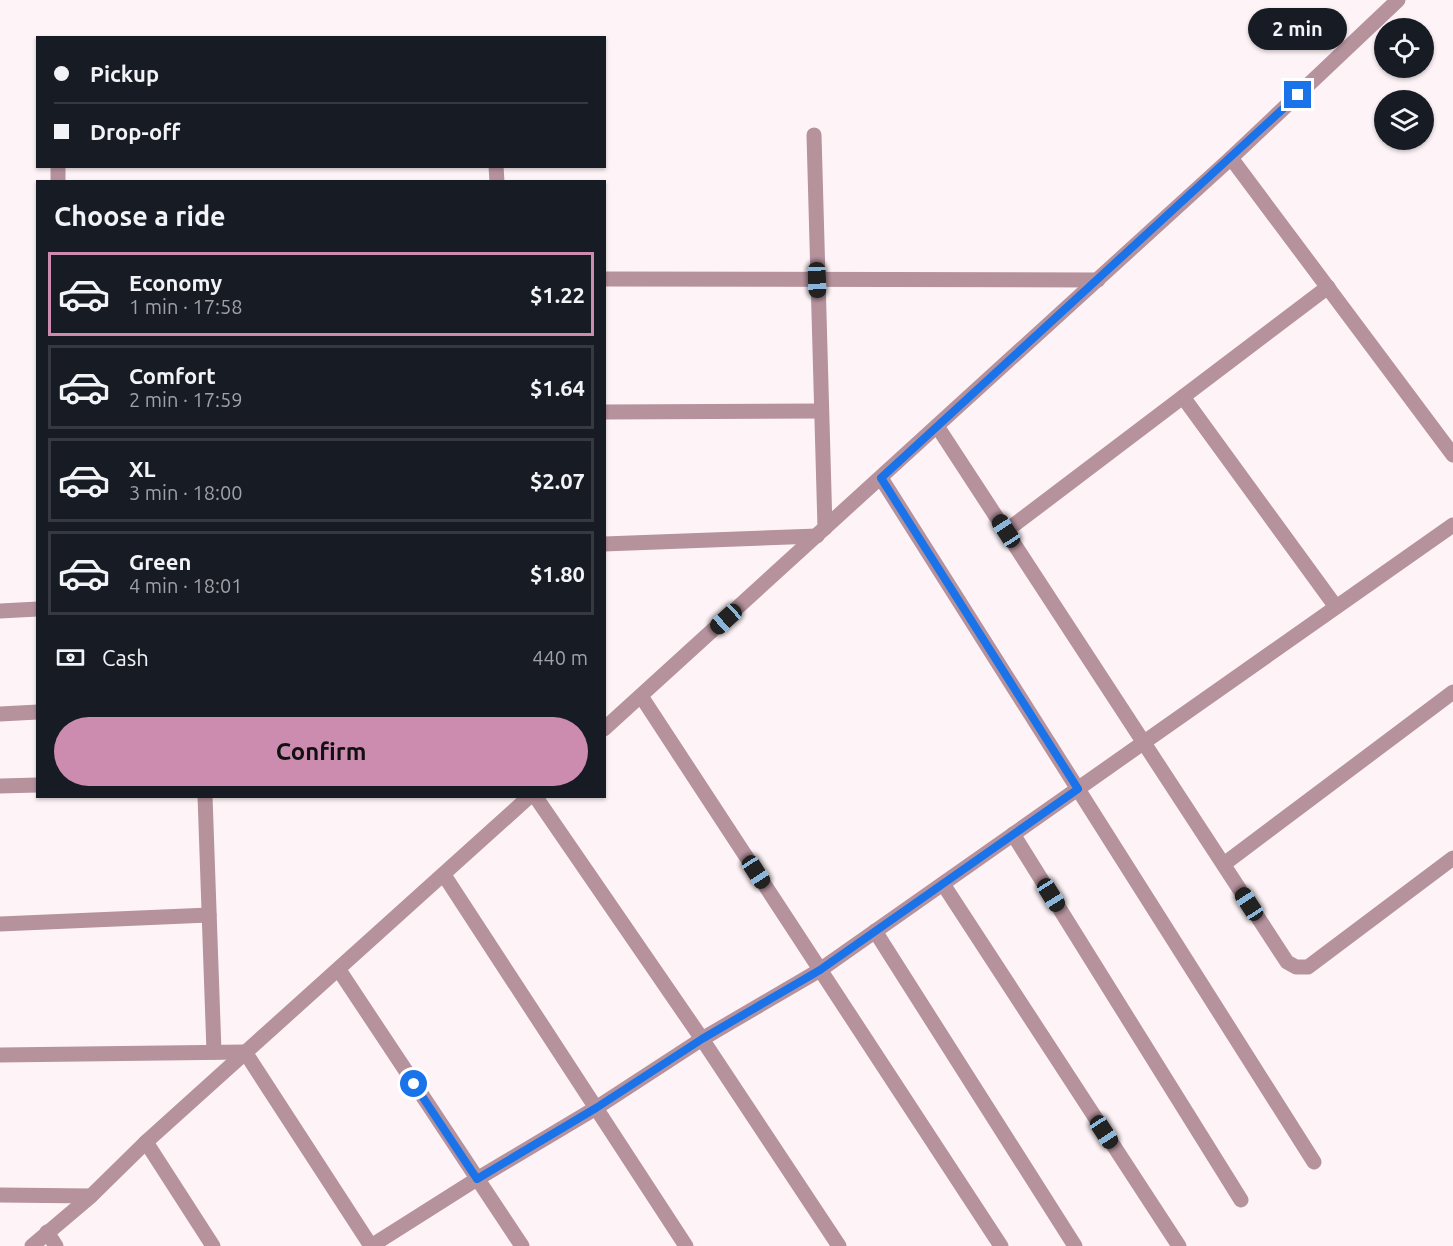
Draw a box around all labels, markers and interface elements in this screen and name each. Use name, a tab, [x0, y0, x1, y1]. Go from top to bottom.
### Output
callout: 2 min	[1248, 8, 1348, 50]
text: 2 min	[1272, 17, 1323, 40]
map controls	[1374, 18, 1434, 150]
button: locate	[1374, 18, 1434, 78]
text: Pickup	[90, 61, 159, 86]
route end	[1284, 81, 1311, 108]
button: layers	[1374, 90, 1434, 150]
text: Drop-off	[90, 119, 180, 144]
text: Choose a ride	[54, 201, 226, 231]
car	[807, 262, 827, 298]
icon: car	[57, 267, 111, 321]
text: Economy	[129, 270, 222, 295]
text: $1.22	[530, 282, 585, 307]
text: 1 min · 17:58	[129, 295, 243, 318]
icon: car	[57, 360, 111, 414]
text: Comfort	[129, 363, 216, 388]
text: $1.64	[530, 375, 585, 400]
text: 2 min · 17:59	[129, 388, 243, 411]
icon: car	[57, 453, 111, 507]
text: XL	[129, 456, 156, 481]
text: $2.07	[530, 468, 585, 493]
text: 3 min · 18:00	[129, 481, 243, 504]
car	[989, 511, 1023, 551]
icon: car	[57, 546, 111, 600]
text: Green	[129, 549, 191, 574]
text: $1.80	[530, 561, 585, 586]
text: 4 min · 18:01	[129, 574, 243, 597]
car	[707, 600, 745, 638]
icon: cash	[54, 641, 87, 674]
text: Cash	[102, 645, 149, 670]
text: 440 m	[532, 646, 588, 669]
button: Confirm	[54, 717, 588, 786]
car	[739, 852, 773, 892]
car	[1034, 875, 1068, 915]
car	[1232, 884, 1266, 924]
route start	[400, 1070, 427, 1097]
car	[1087, 1112, 1121, 1152]

